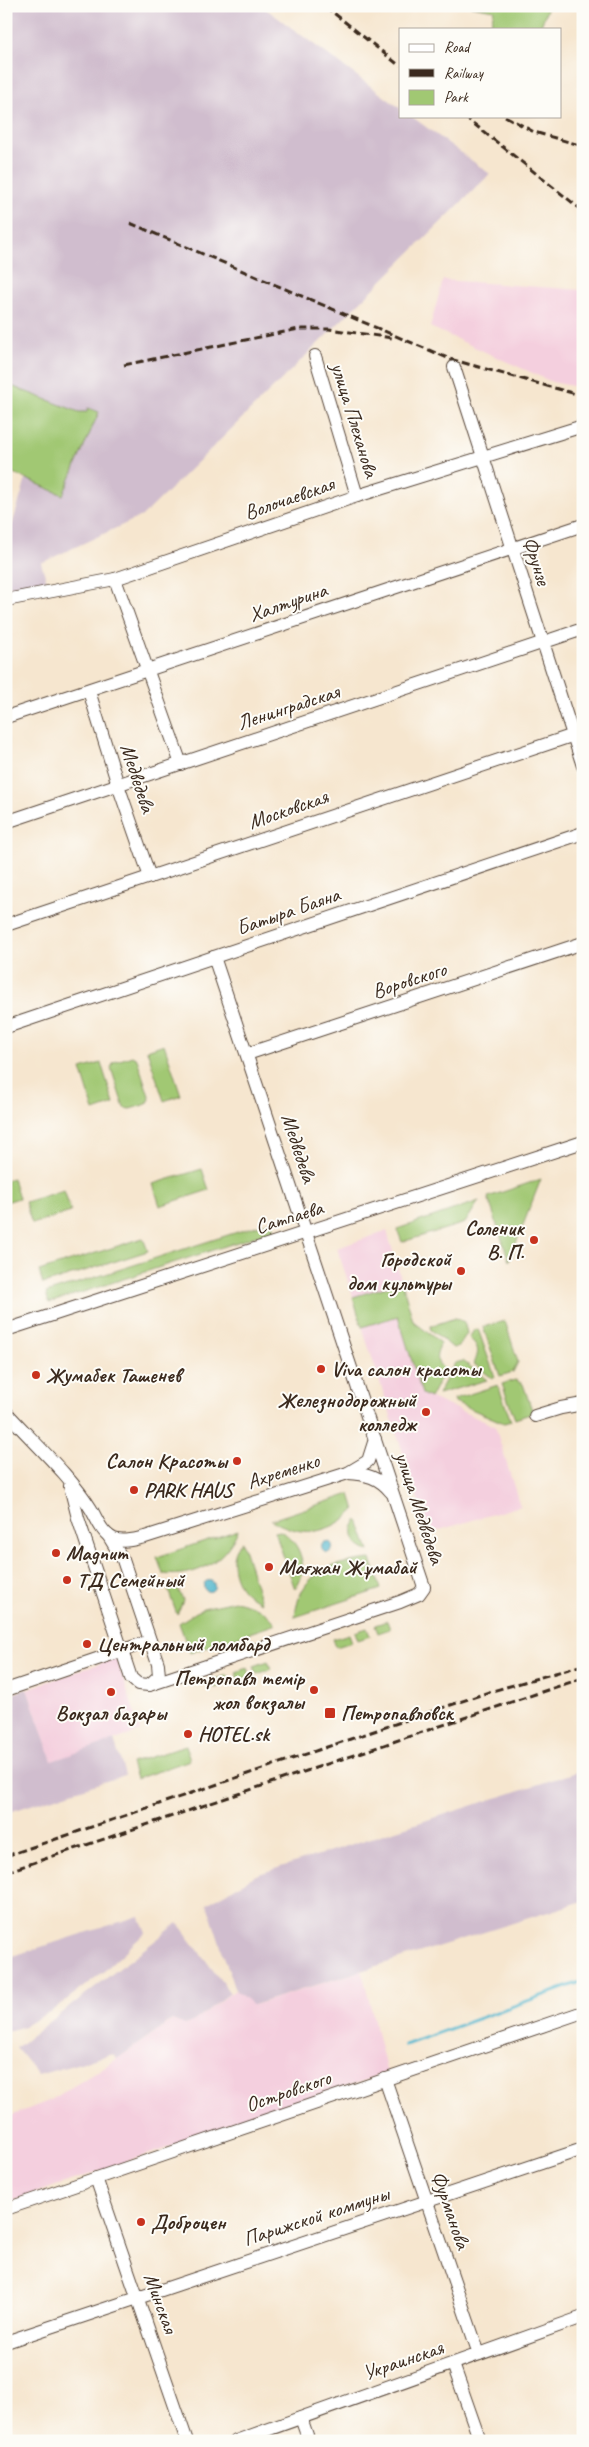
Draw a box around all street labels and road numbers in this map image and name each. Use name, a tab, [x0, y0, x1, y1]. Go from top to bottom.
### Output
street label: улица Плеханова	[325, 358, 385, 482]
street label: Волочаевская	[241, 470, 339, 525]
street label: Фрунзе	[517, 534, 557, 590]
street label: Халтурина	[246, 576, 332, 627]
street label: Ленинградская	[234, 678, 344, 736]
street label: Медведева	[115, 740, 162, 818]
street label: Московская	[245, 783, 333, 835]
street label: Батыра Баяна	[233, 881, 345, 941]
street label: Воровского	[369, 955, 451, 1004]
street label: Медведева	[276, 1110, 323, 1188]
street label: Сатпаева	[252, 1194, 328, 1240]
street label: Ахременко	[244, 1447, 324, 1495]
street label: улица Медведева	[389, 1447, 451, 1569]
street label: Островского	[242, 2064, 335, 2118]
street label: Фурманова	[426, 2168, 477, 2254]
street label: Парижской коммуны	[240, 2180, 394, 2252]
street label: Минская	[138, 2269, 184, 2338]
street label: Украинская	[359, 2334, 448, 2386]

